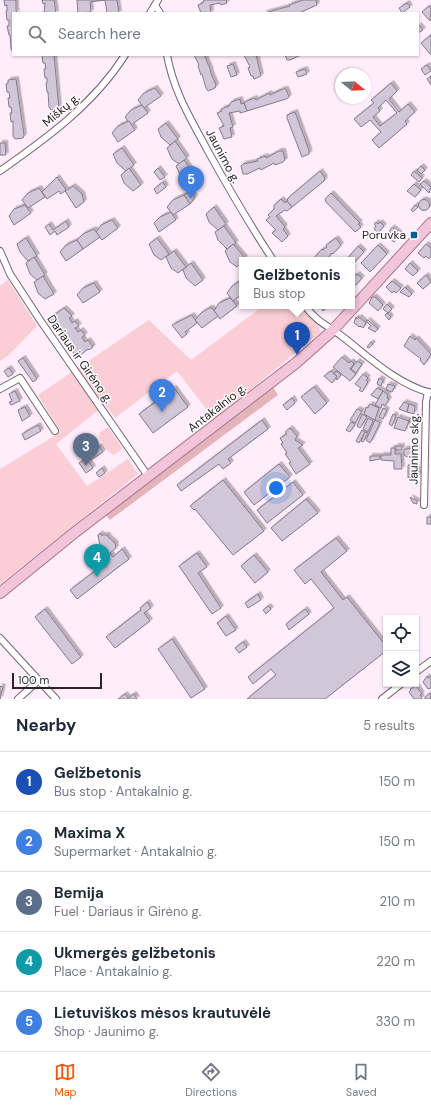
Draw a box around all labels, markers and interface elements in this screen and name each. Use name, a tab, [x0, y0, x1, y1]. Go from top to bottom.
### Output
search box	[12, 12, 419, 56]
icon: search	[26, 23, 48, 45]
text: Search here	[58, 24, 141, 44]
north arrow	[335, 68, 371, 104]
street label: Miškų g.	[39, 90, 83, 130]
street label: Jaunimo g.	[202, 126, 244, 186]
pin: 5	[178, 166, 204, 199]
place label: Poruvka	[362, 227, 406, 243]
marker: Poruvka	[409, 230, 419, 240]
popup	[239, 257, 355, 309]
text: Gelžbetonis	[253, 265, 341, 285]
text: Bus stop	[253, 285, 305, 302]
street label: Dariaus ir Girėno g.	[43, 312, 117, 406]
pin: 1	[284, 322, 310, 355]
pin: 2	[149, 379, 175, 412]
street label: Antakalnio g.	[184, 380, 250, 436]
street label: Jaunimo skg.	[405, 413, 423, 485]
pin: 3	[73, 433, 99, 466]
your location	[266, 478, 286, 498]
pin: 4	[84, 544, 110, 577]
map controls	[383, 615, 419, 687]
button: locate	[383, 615, 419, 651]
button: layers	[383, 651, 419, 687]
scale bar	[12, 671, 102, 690]
text: 100 m	[18, 673, 49, 687]
text: Nearby	[16, 714, 76, 736]
text: 5 results	[363, 717, 415, 734]
text: Gelžbetonis	[54, 763, 142, 783]
text: 1	[27, 773, 31, 790]
text: 150 m	[379, 773, 415, 790]
text: Bus stop · Antakalnio g.	[54, 783, 192, 800]
text: Maxima X	[54, 823, 125, 843]
text: 2	[25, 833, 33, 850]
text: 150 m	[379, 833, 415, 850]
text: Supermarket · Antakalnio g.	[54, 843, 217, 860]
text: Bemija	[54, 883, 104, 903]
text: 3	[25, 893, 33, 910]
text: 210 m	[380, 893, 415, 910]
text: Fuel · Dariaus ir Girėno g.	[54, 903, 201, 920]
text: Ukmergės gelžbetonis	[54, 943, 216, 963]
text: 4	[25, 953, 33, 970]
text: 220 m	[376, 953, 415, 970]
text: Place · Antakalnio g.	[54, 963, 172, 980]
text: Lietuviškos mėsos krautuvėlė	[54, 1003, 271, 1023]
text: 5	[25, 1013, 33, 1030]
text: 330 m	[376, 1013, 415, 1030]
text: Shop · Jaunimo g.	[54, 1023, 159, 1040]
tab: Map	[54, 1061, 77, 1099]
tab: Directions	[185, 1061, 237, 1099]
tab: Saved	[346, 1061, 377, 1099]

